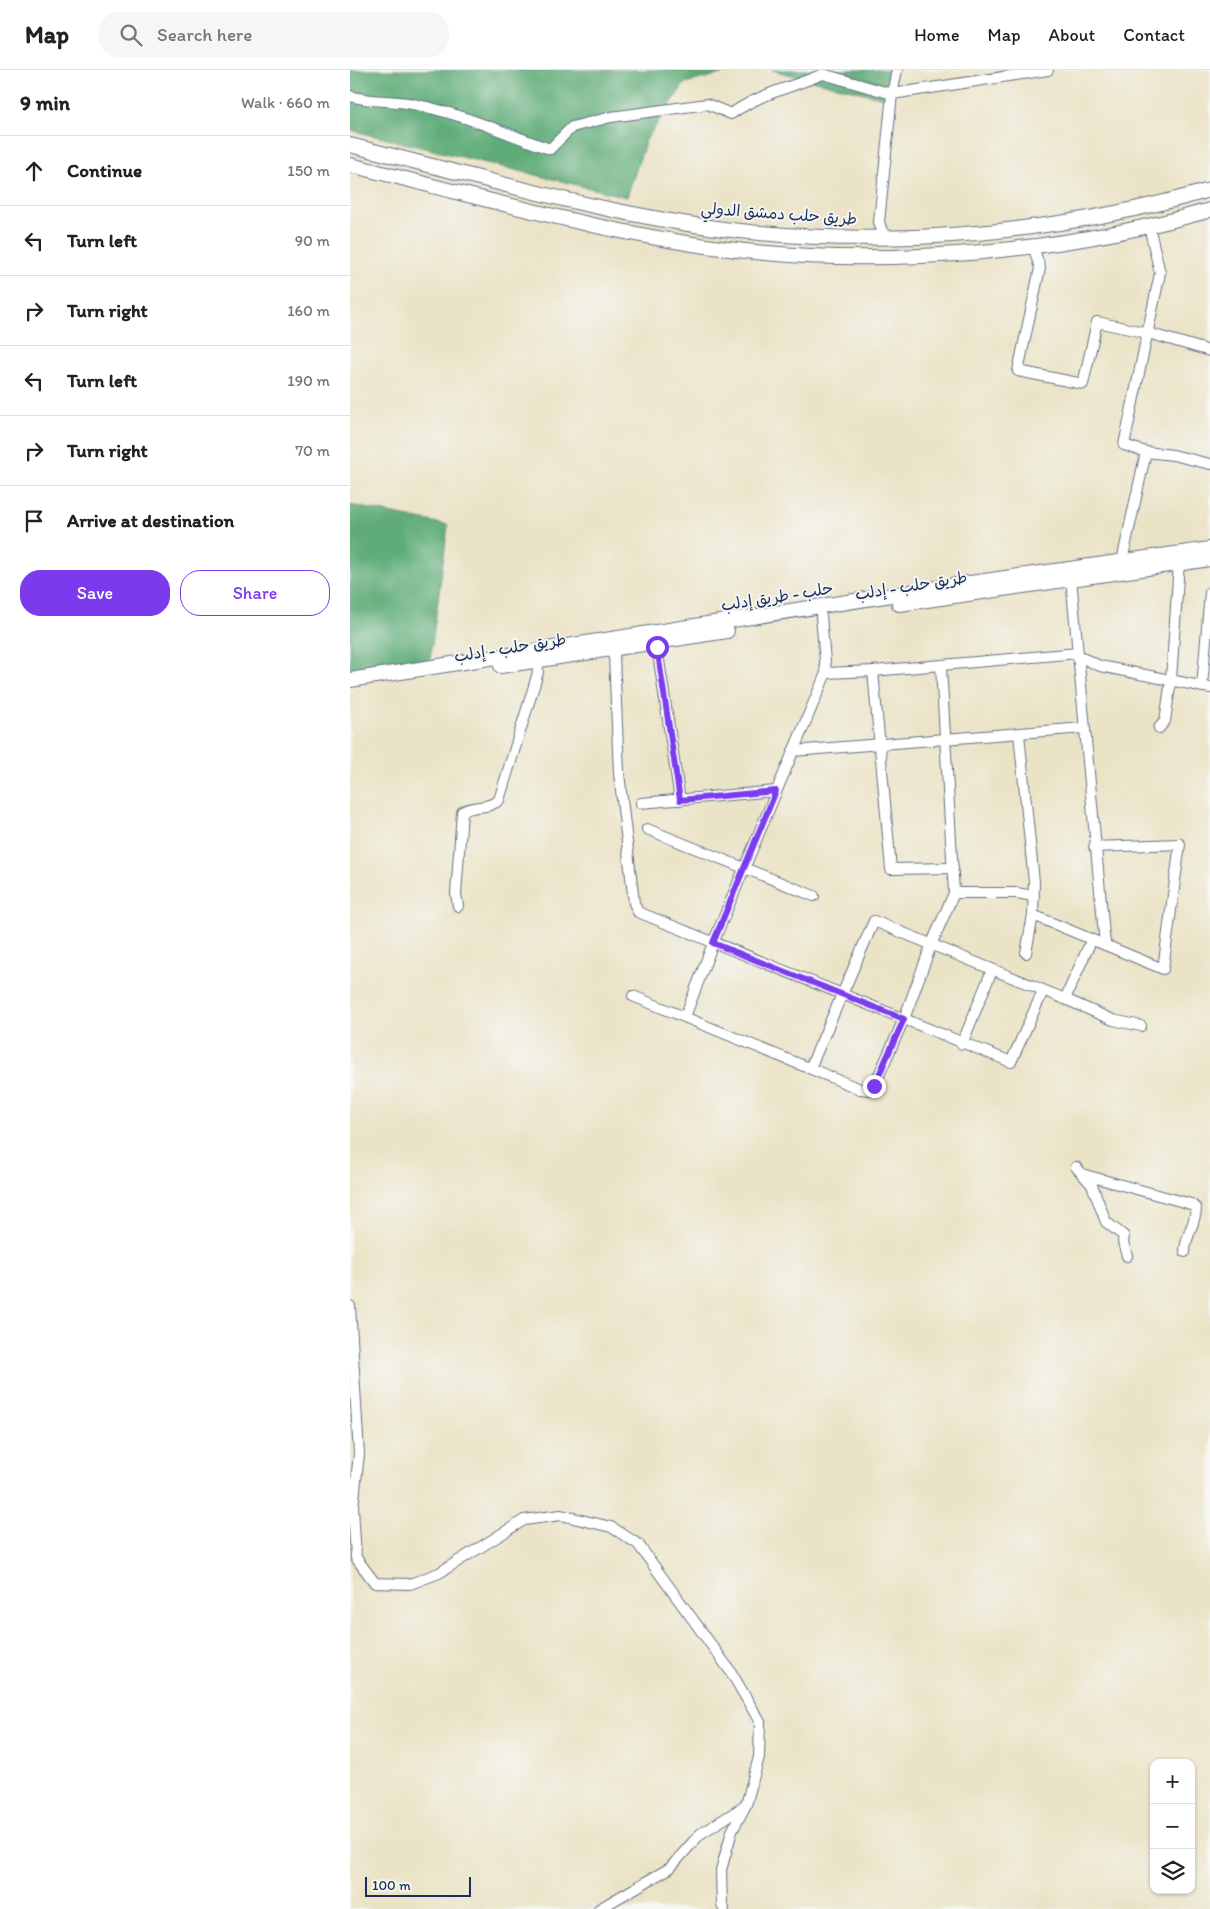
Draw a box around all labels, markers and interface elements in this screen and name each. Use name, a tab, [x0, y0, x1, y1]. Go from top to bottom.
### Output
search box	[99, 12, 449, 57]
text: Map	[25, 20, 69, 49]
icon: search	[117, 21, 145, 49]
text: Search here	[157, 23, 252, 46]
text: Home	[914, 24, 960, 46]
text: Map	[988, 24, 1021, 46]
text: About	[1049, 24, 1095, 46]
text: Contact	[1123, 24, 1185, 46]
text: 9 min	[20, 90, 70, 115]
text: Walk · 660 m	[241, 93, 330, 112]
icon: ahead	[20, 157, 48, 185]
text: Continue	[67, 159, 142, 182]
text: 150 m	[287, 161, 330, 180]
street label: طريق حلب دمشق الدولي	[700, 199, 858, 233]
icon: left	[20, 227, 48, 255]
text: Turn left	[67, 229, 137, 252]
text: 90 m	[295, 231, 330, 250]
icon: right	[20, 297, 48, 325]
text: Turn right	[67, 299, 148, 322]
text: 160 m	[287, 301, 330, 320]
icon: left	[20, 367, 48, 395]
text: Turn left	[67, 369, 137, 392]
text: 190 m	[287, 371, 330, 390]
icon: right	[20, 437, 48, 465]
text: Turn right	[67, 439, 148, 462]
text: 70 m	[295, 441, 330, 460]
icon: arrive	[20, 507, 48, 535]
text: Arrive at destination	[67, 509, 234, 532]
street label: طريق حلب - إدلب	[854, 567, 969, 605]
button: Save	[20, 570, 170, 616]
button: Share	[180, 570, 330, 616]
street label: حلب - طريق إدلب	[720, 578, 835, 616]
street label: طريق حلب - إدلب	[453, 629, 568, 667]
route start	[646, 636, 669, 659]
route end	[863, 1075, 886, 1098]
map controls	[1150, 1759, 1195, 1894]
button: +	[1150, 1759, 1195, 1804]
button: −	[1150, 1804, 1195, 1849]
button: layers	[1150, 1849, 1195, 1894]
scale bar	[365, 1874, 471, 1897]
text: 100 m	[372, 1877, 411, 1894]

